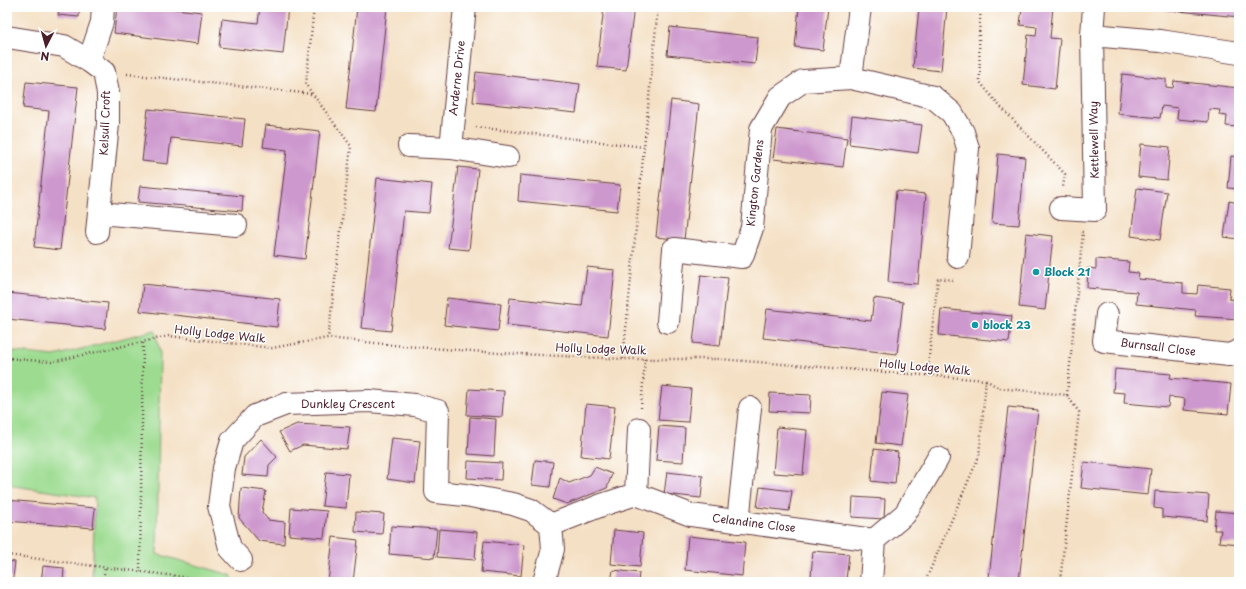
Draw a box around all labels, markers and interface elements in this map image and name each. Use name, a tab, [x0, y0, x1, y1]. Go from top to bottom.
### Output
north arrow	[26, 26, 66, 66]
street label: Arderne Drive	[444, 39, 469, 116]
text: N	[39, 48, 50, 65]
street label: Kelsull Croft	[95, 90, 114, 156]
street label: Kettlewell Way	[1084, 101, 1103, 179]
street label: Kington Gardens	[741, 139, 768, 227]
place label: Block 21	[1044, 263, 1090, 280]
marker: Block 21	[1031, 267, 1041, 277]
place label: block 23	[983, 316, 1031, 333]
street label: Holly Lodge Walk	[174, 320, 267, 347]
marker: block 23	[970, 320, 980, 330]
street label: Burnsall Close	[1119, 333, 1197, 360]
street label: Holly Lodge Walk	[555, 338, 647, 359]
street label: Holly Lodge Walk	[879, 354, 972, 379]
street label: Dunkley Crescent	[301, 395, 395, 412]
street label: Celandine Close	[711, 509, 797, 536]

